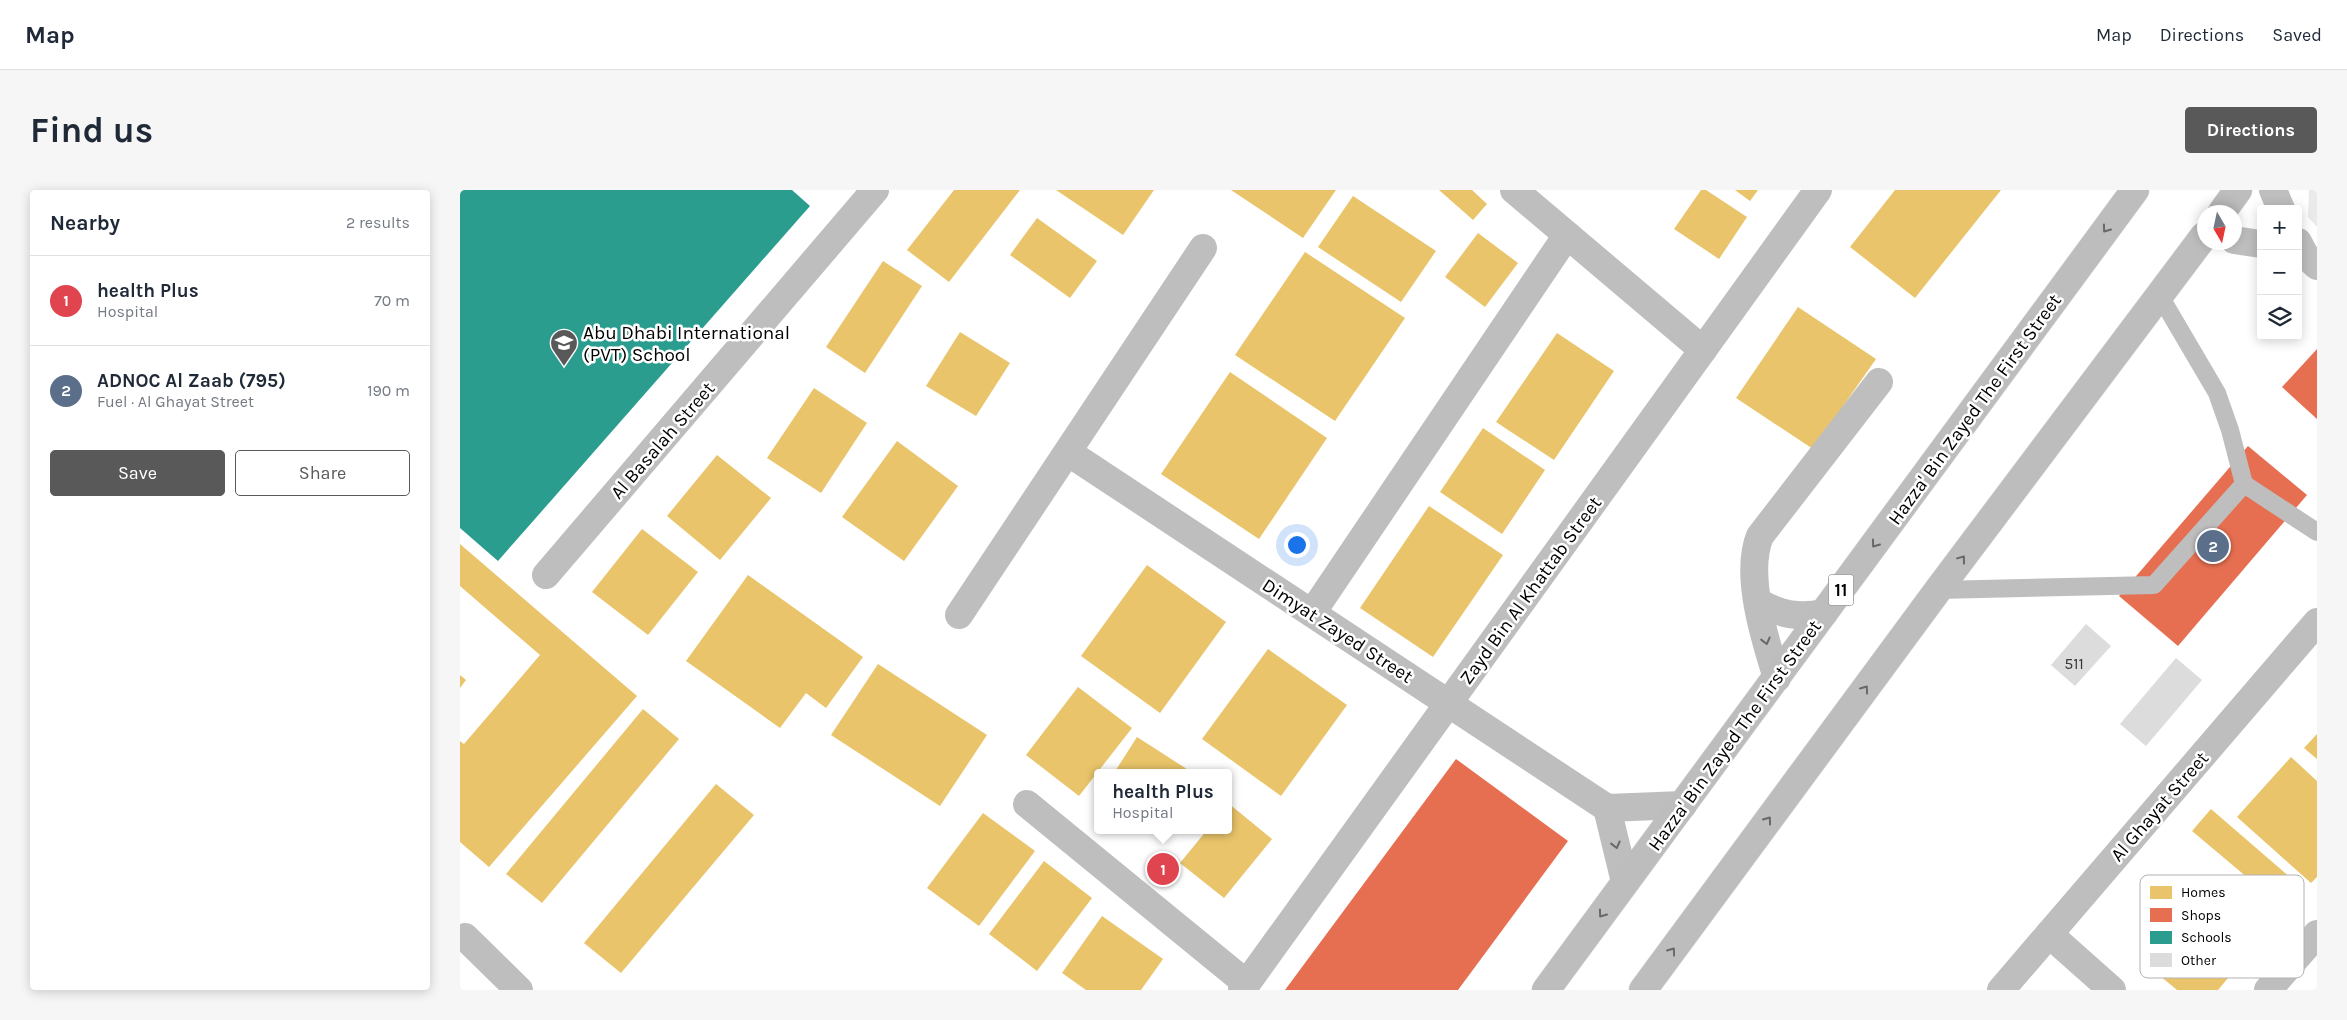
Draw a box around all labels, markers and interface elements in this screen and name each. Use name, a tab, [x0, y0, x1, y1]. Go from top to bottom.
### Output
text: Map	[25, 21, 75, 49]
text: Map	[2096, 24, 2132, 46]
text: Directions	[2160, 24, 2244, 46]
text: Saved	[2272, 24, 2322, 46]
button: Directions	[2185, 107, 2317, 153]
text: Find us	[30, 110, 153, 151]
north arrow	[2197, 205, 2242, 250]
map controls	[2257, 205, 2302, 340]
button: +	[2257, 205, 2302, 250]
text: Nearby	[50, 211, 120, 235]
text: 2 results	[346, 213, 410, 232]
one-way arrow	[2103, 223, 2112, 233]
button: −	[2257, 250, 2302, 295]
text: health Plus	[97, 280, 199, 302]
street label: Hazza' Bin Zayed The First Street	[1884, 290, 2066, 529]
text: 1	[63, 291, 69, 310]
text: 70 m	[374, 291, 410, 310]
button: layers	[2257, 295, 2302, 340]
text: Hospital	[97, 302, 158, 321]
place label: Abu Dhabi International (PVT) School	[583, 322, 790, 366]
school or university icon: Abu Dhabi International (PVT) School	[549, 328, 579, 367]
text: ADNOC Al Zaab (795)	[97, 370, 286, 392]
street label: Al Basalah Street	[606, 378, 719, 503]
text: 2	[61, 381, 71, 400]
text: 190 m	[367, 381, 410, 400]
text: Fuel · Al Ghayat Street	[97, 392, 254, 411]
button: Save	[50, 450, 225, 496]
button: Share	[235, 450, 410, 496]
street label: Zayd Bin Al Khattab Street	[1455, 492, 1606, 689]
pin: 2	[2197, 527, 2229, 565]
your location	[1284, 532, 1310, 558]
one-way arrow	[1873, 538, 1881, 547]
one-way arrow	[1956, 556, 1964, 565]
street label: Dimyat Zayed Street	[1258, 574, 1417, 688]
road number: 11	[1828, 574, 1854, 606]
street label: Hazza' Bin Zayed The First Street	[1644, 616, 1826, 855]
one-way arrow	[1760, 636, 1770, 644]
house number: 511	[2064, 654, 2084, 673]
one-way arrow	[1859, 686, 1867, 695]
street label: Al Ghayat Street	[2106, 747, 2213, 866]
popup	[1094, 769, 1232, 834]
text: health Plus	[1112, 781, 1214, 803]
text: Hospital	[1112, 803, 1173, 822]
one-way arrow	[1763, 817, 1771, 826]
one-way arrow	[1610, 841, 1621, 850]
pin: 1	[1147, 850, 1179, 888]
legend	[2140, 875, 2304, 978]
text: Homes	[2181, 884, 2226, 901]
text: Shops	[2181, 907, 2221, 924]
one-way arrow	[1599, 908, 1608, 918]
text: Schools	[2181, 929, 2232, 946]
one-way arrow	[1666, 947, 1675, 957]
text: Other	[2181, 952, 2217, 969]

